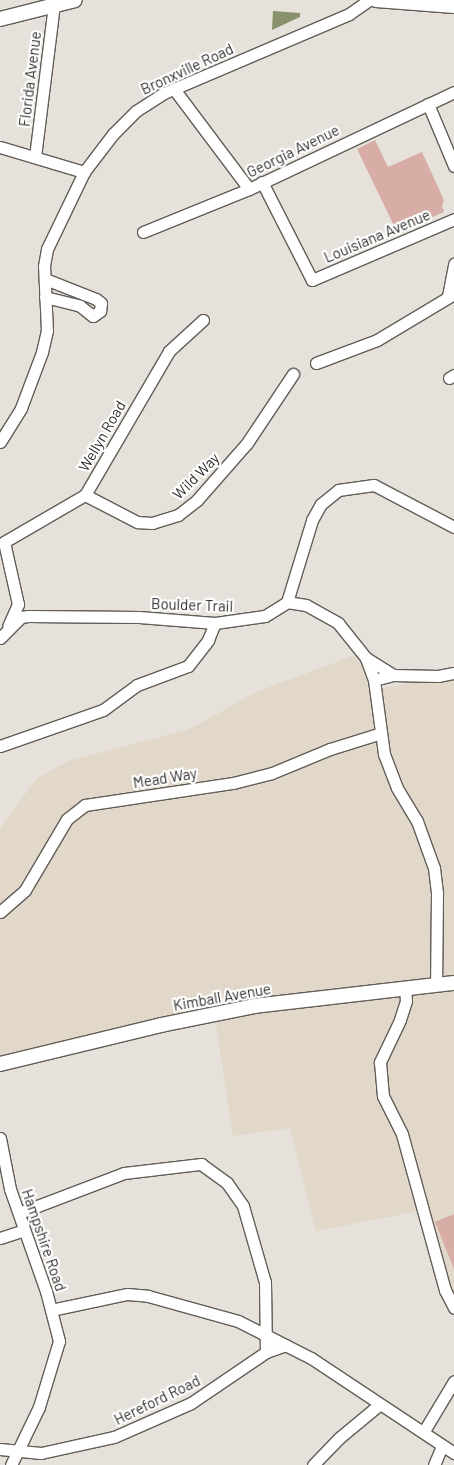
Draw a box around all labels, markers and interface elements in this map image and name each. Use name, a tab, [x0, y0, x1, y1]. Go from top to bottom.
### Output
street label: Florida Avenue	[15, 30, 45, 128]
street label: Bronxville Road	[138, 40, 236, 98]
street label: Georgia Avenue	[244, 121, 342, 181]
street label: Louisiana Avenue	[321, 206, 433, 266]
street label: Wellyn Road	[75, 398, 129, 474]
street label: Wild Way	[169, 449, 223, 503]
street label: Boulder Trail	[151, 595, 233, 615]
street label: Mead Way	[132, 764, 198, 792]
street label: Kimball Avenue	[172, 980, 272, 1014]
street label: Hampshire Road	[18, 1187, 70, 1293]
street label: Hereford Road	[111, 1371, 203, 1429]

